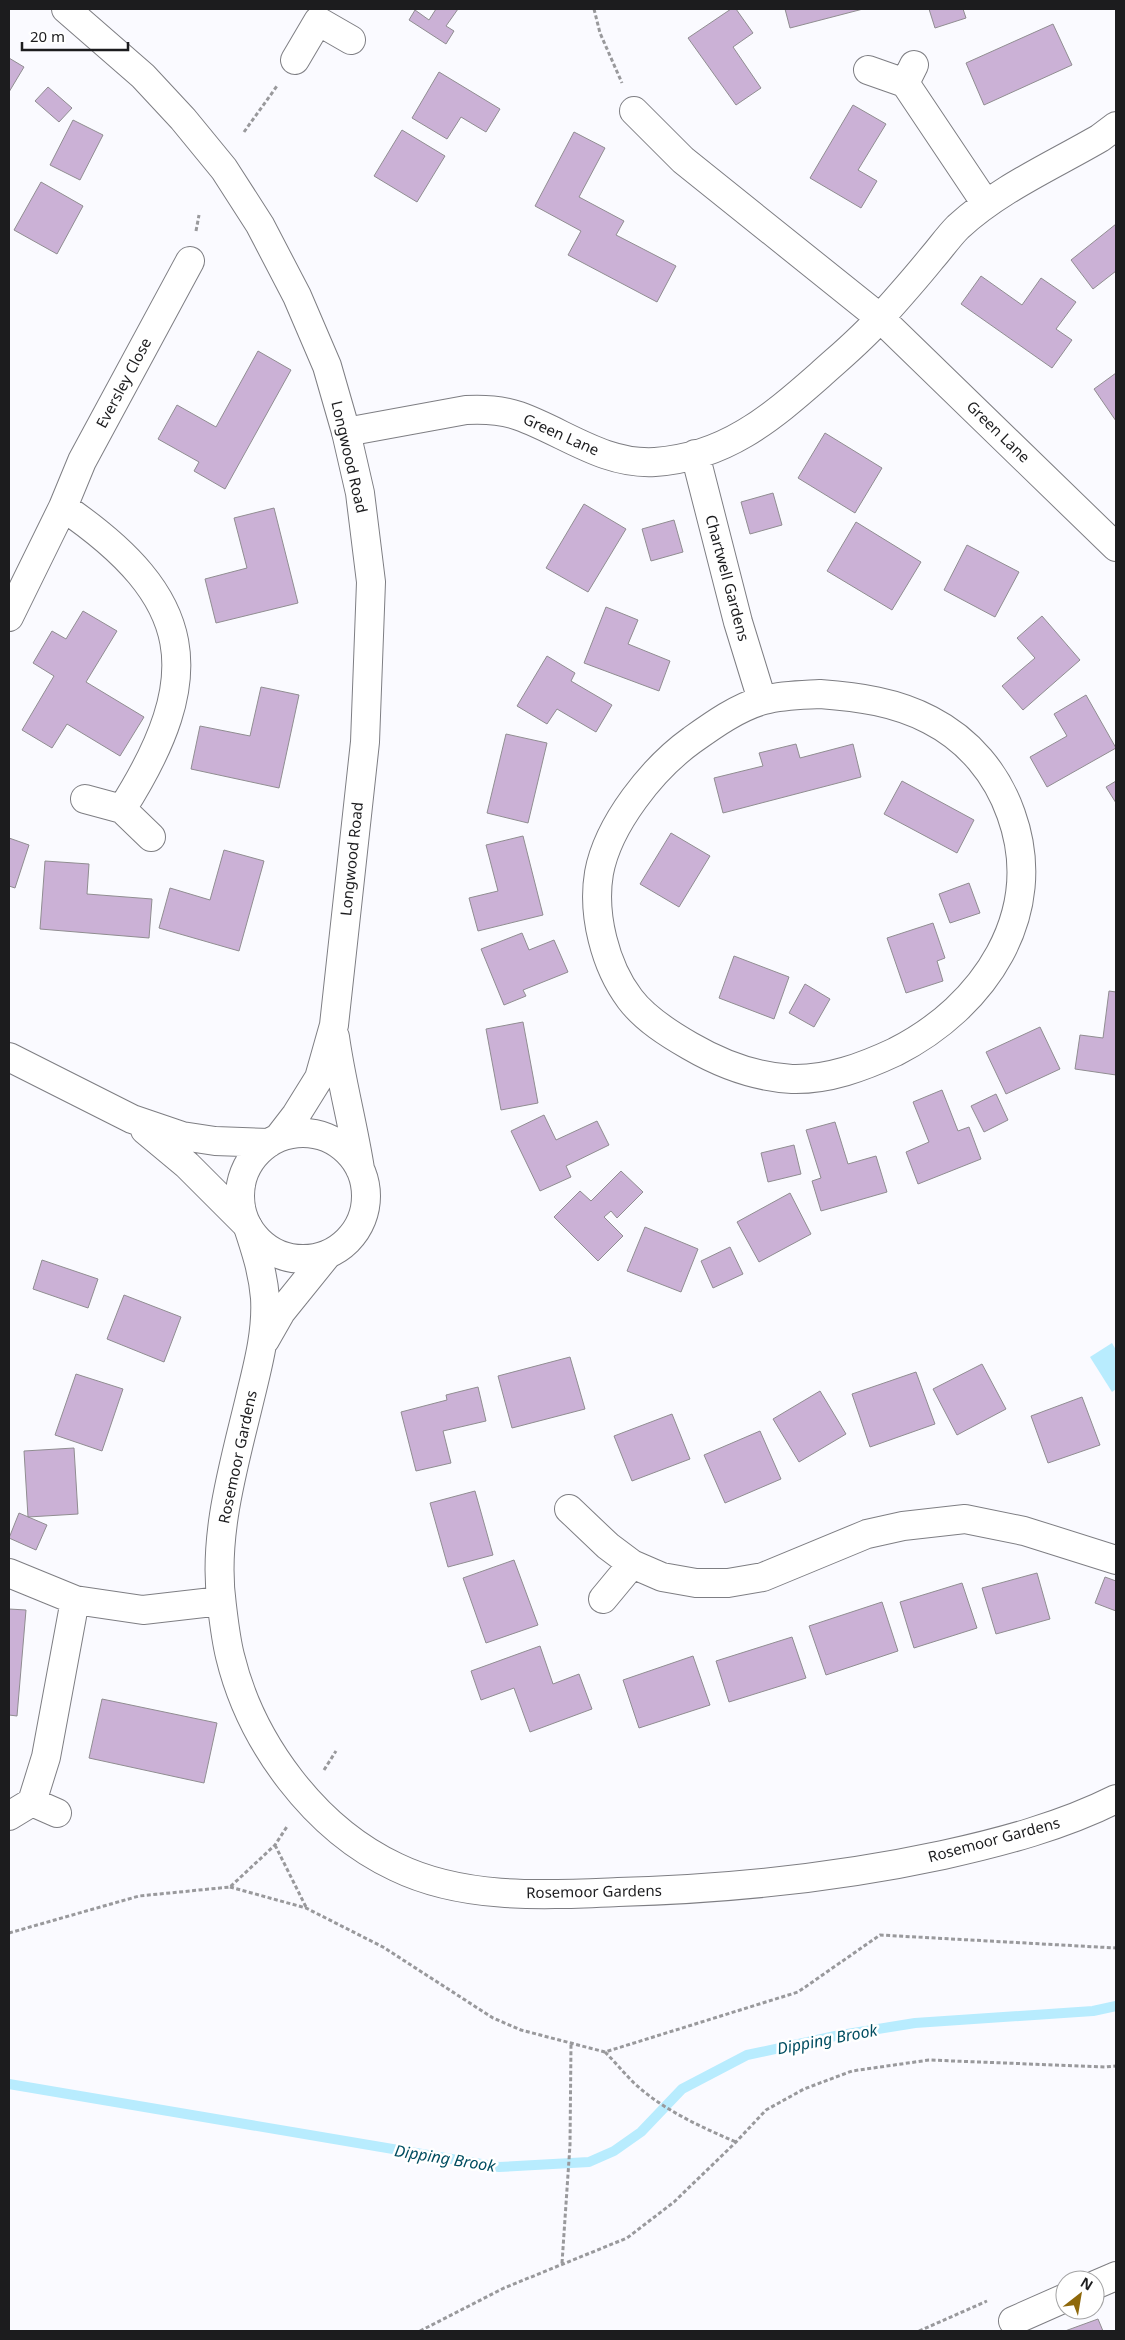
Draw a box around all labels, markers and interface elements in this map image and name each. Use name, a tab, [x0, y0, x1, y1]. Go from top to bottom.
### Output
scale bar	[22, 20, 129, 52]
text: 20 m	[30, 26, 65, 46]
street label: Eversley Close	[91, 334, 155, 431]
street label: Green Lane	[963, 396, 1035, 467]
street label: Longwood Road	[327, 399, 373, 515]
street label: Green Lane	[520, 408, 602, 460]
street label: Chartwell Gardens	[701, 512, 754, 643]
street label: Longwood Road	[335, 801, 367, 917]
street label: Rosemoor Gardens	[213, 1388, 261, 1525]
street label: Rosemoor Gardens	[926, 1812, 1062, 1866]
street label: Rosemoor Gardens	[526, 1880, 662, 1902]
water label: Dipping Brook	[775, 2018, 880, 2060]
water label: Dipping Brook	[393, 2139, 498, 2177]
north arrow	[1055, 2270, 1105, 2320]
text: N	[1077, 2272, 1097, 2295]

